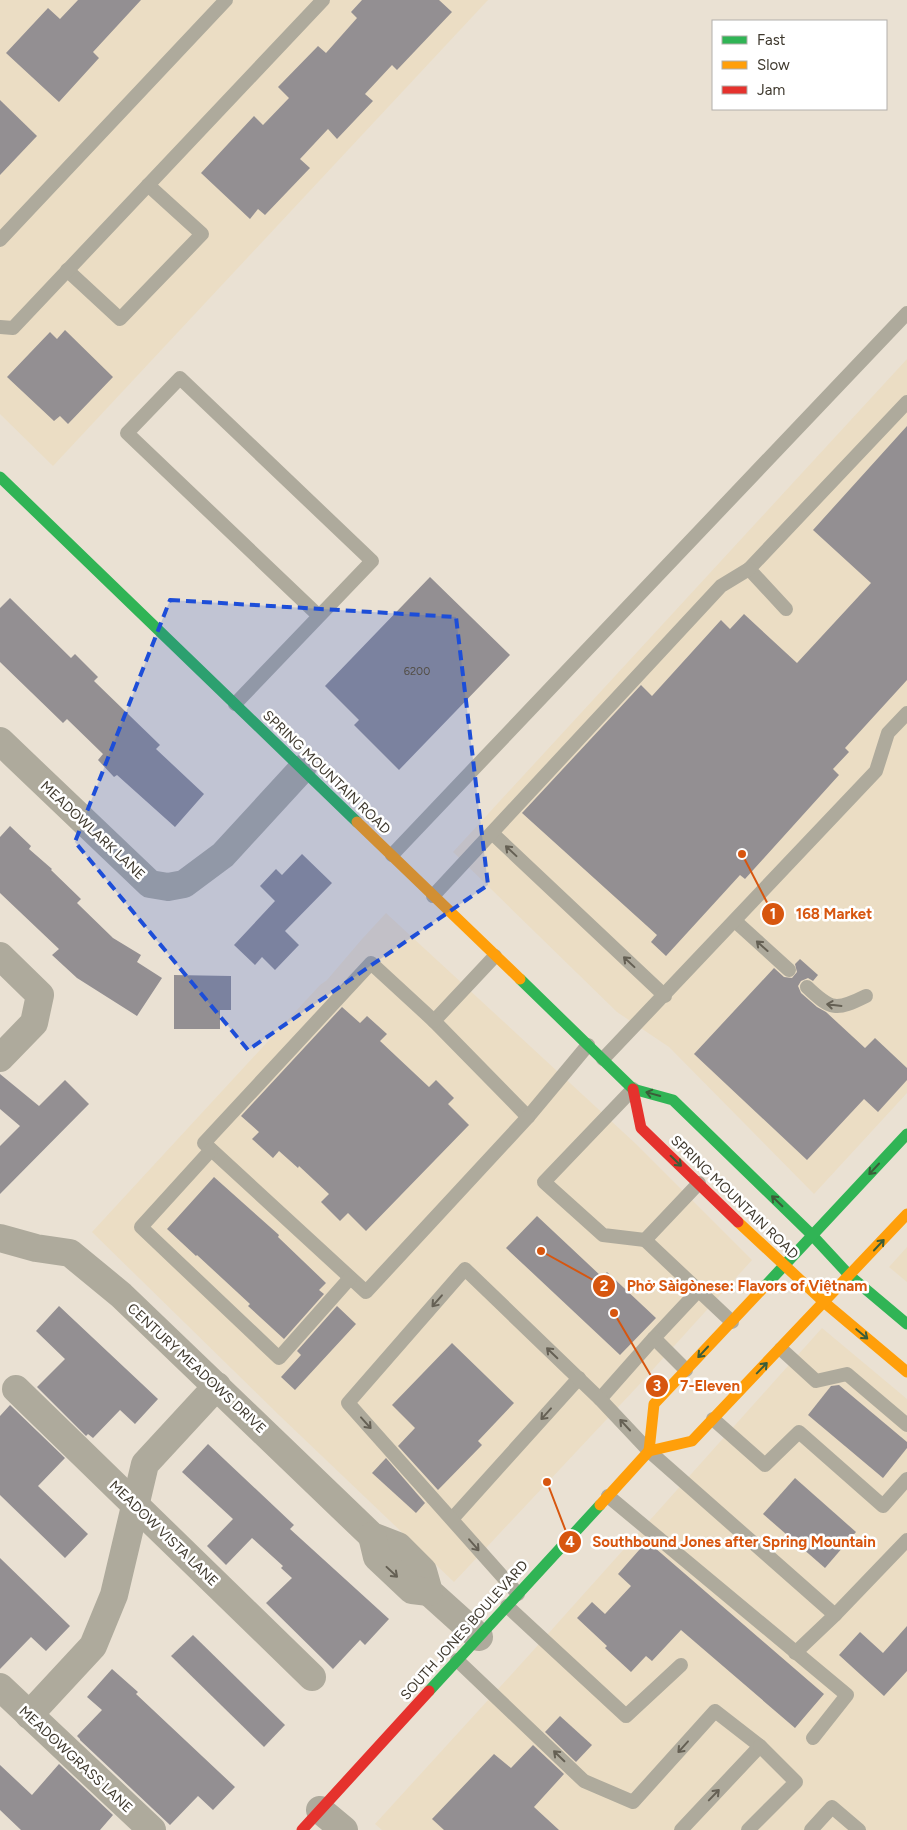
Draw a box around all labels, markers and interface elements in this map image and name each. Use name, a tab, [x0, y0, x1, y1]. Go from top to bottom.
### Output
legend	[712, 20, 887, 110]
text: Fast	[757, 31, 786, 49]
text: Slow	[757, 56, 790, 74]
text: Jam	[757, 81, 785, 99]
house number: 6200	[404, 665, 430, 678]
street label: SPRING MOUNTAIN ROAD	[259, 707, 394, 838]
street label: MEADOWLARK LANE	[37, 777, 148, 883]
one-way arrow	[504, 845, 517, 857]
callout: 168 Market	[761, 899, 882, 929]
text: 1	[770, 905, 776, 923]
text: 168 Market	[796, 905, 872, 923]
one-way arrow	[756, 940, 769, 952]
one-way arrow	[623, 956, 636, 968]
one-way arrow	[827, 1000, 843, 1010]
one-way arrow	[645, 1089, 661, 1098]
street label: SPRING MOUNTAIN ROAD	[667, 1132, 802, 1263]
one-way arrow	[670, 1155, 683, 1167]
one-way arrow	[868, 1163, 880, 1176]
one-way arrow	[771, 1195, 784, 1207]
one-way arrow	[873, 1239, 884, 1252]
callout: Phở Sàigònese: Flavors of Việtnam	[592, 1271, 877, 1301]
text: 2	[600, 1277, 609, 1295]
text: Phở Sàigònese: Flavors of Việtnam	[627, 1277, 867, 1295]
one-way arrow	[432, 1294, 443, 1307]
street label: CENTURY MEADOWS DRIVE	[124, 1300, 269, 1437]
one-way arrow	[855, 1329, 868, 1340]
one-way arrow	[697, 1346, 709, 1359]
one-way arrow	[546, 1347, 559, 1359]
one-way arrow	[756, 1361, 768, 1374]
callout: 7-Eleven	[645, 1371, 750, 1401]
text: 3	[653, 1377, 661, 1395]
text: 7-Eleven	[680, 1377, 740, 1395]
one-way arrow	[540, 1408, 552, 1421]
one-way arrow	[361, 1416, 372, 1429]
one-way arrow	[619, 1418, 631, 1431]
street label: MEADOW VISTA LANE	[106, 1477, 222, 1590]
callout: Southbound Jones after Spring Mountain	[557, 1527, 886, 1557]
text: 4	[565, 1533, 575, 1551]
text: Southbound Jones after Spring Mountain	[592, 1533, 876, 1551]
one-way arrow	[468, 1538, 480, 1551]
street label: SOUTH JONES BOULEVARD	[397, 1557, 532, 1704]
one-way arrow	[386, 1566, 399, 1578]
street label: MEADOWGRASS LANE	[15, 1702, 136, 1816]
one-way arrow	[677, 1740, 688, 1753]
one-way arrow	[552, 1750, 565, 1762]
one-way arrow	[708, 1788, 720, 1801]

